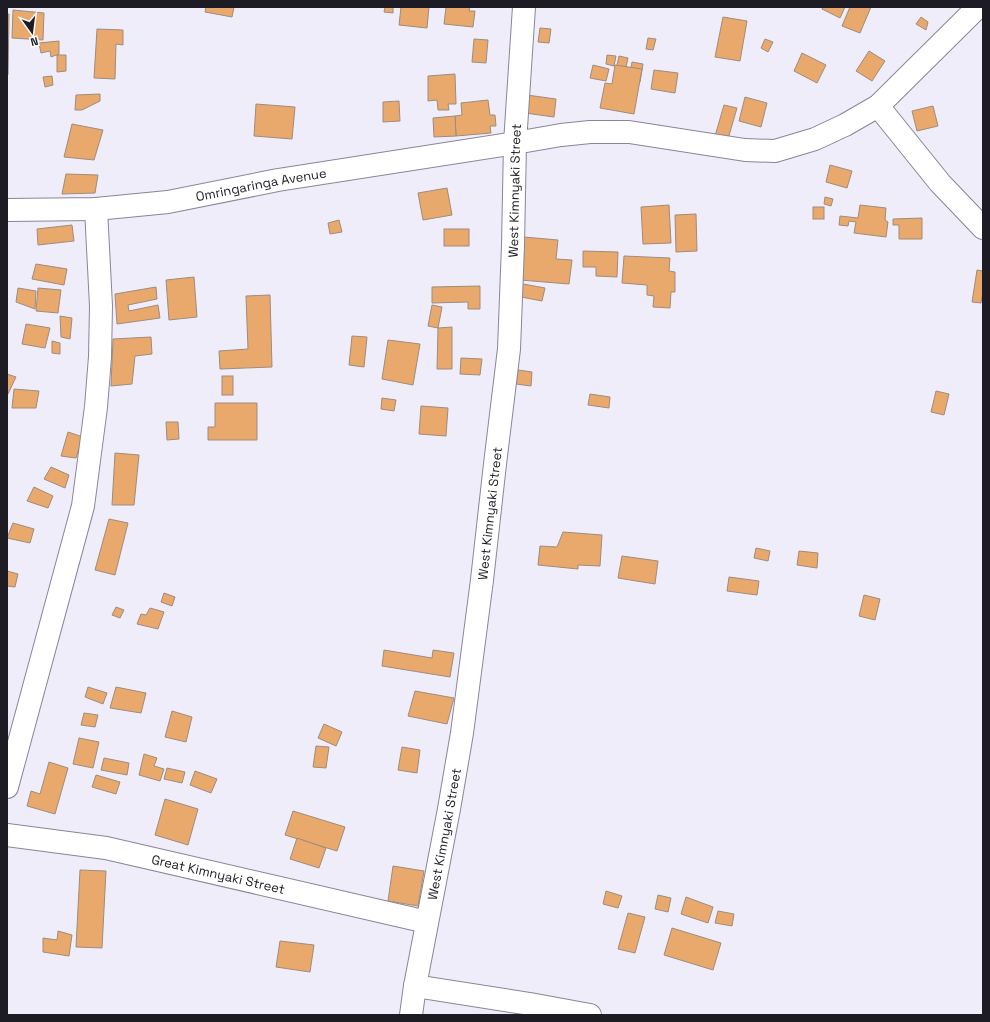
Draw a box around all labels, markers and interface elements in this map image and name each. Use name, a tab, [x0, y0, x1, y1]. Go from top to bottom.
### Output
north arrow	[12, 12, 52, 52]
text: N	[29, 34, 40, 49]
street label: West Kimnyaki Street	[504, 123, 525, 258]
street label: Omringaringa Avenue	[194, 164, 328, 205]
street label: West Kimnyaki Street	[474, 446, 506, 581]
street label: West Kimnyaki Street	[423, 767, 464, 901]
street label: Great Kimnyaki Street	[150, 850, 287, 897]

